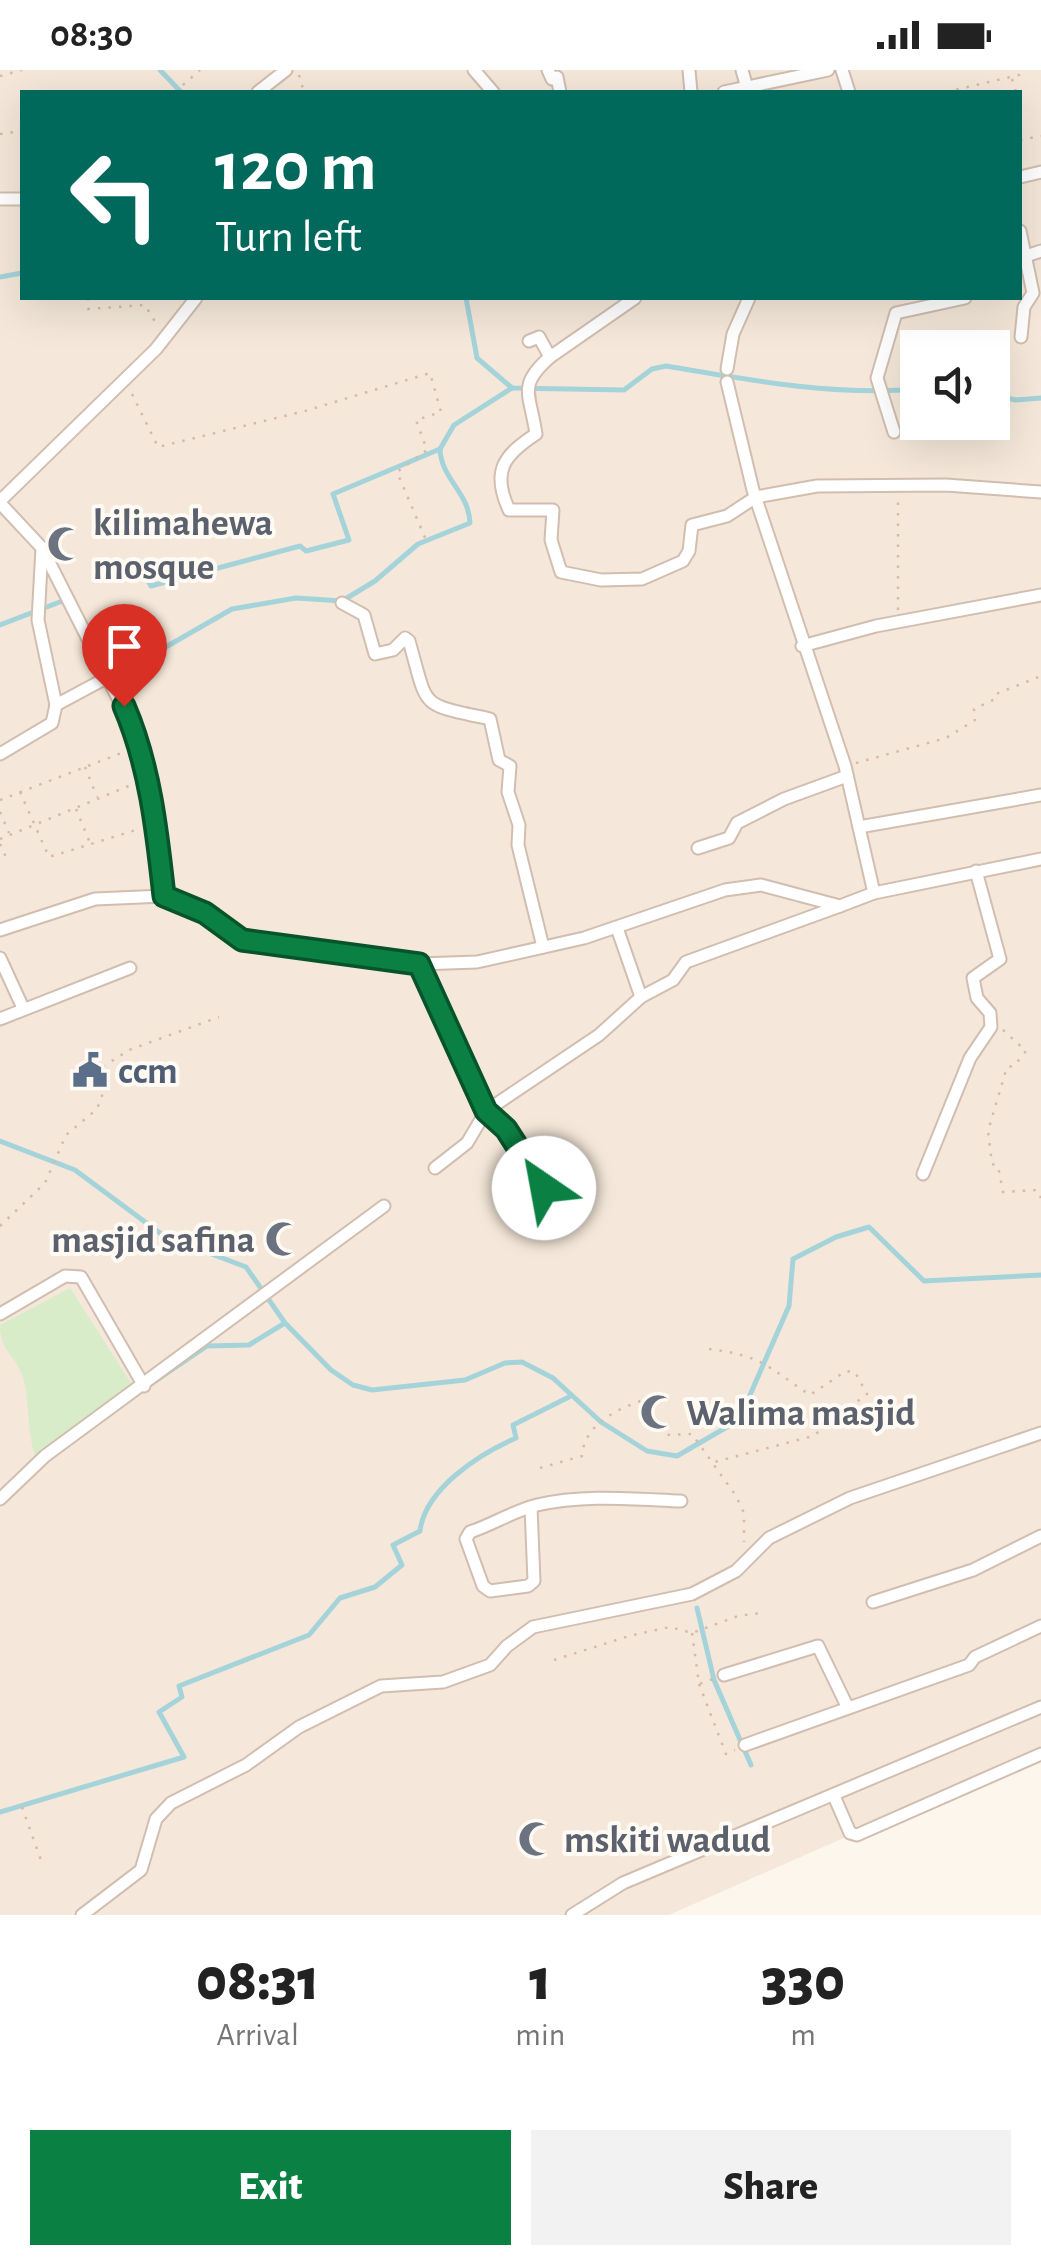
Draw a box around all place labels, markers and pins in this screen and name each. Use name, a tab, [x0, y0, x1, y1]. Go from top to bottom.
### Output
place label: kilimahewa mosque	[93, 505, 273, 587]
mosque icon: kilimahewa mosque	[46, 525, 84, 563]
pin	[82, 604, 167, 707]
public building icon: ccm	[71, 1051, 109, 1089]
place label: ccm	[118, 1053, 178, 1091]
mosque icon: masjid safina	[264, 1220, 302, 1258]
place label: masjid safina	[51, 1222, 255, 1260]
mosque icon: Walima masjid	[639, 1393, 677, 1431]
place label: Walima masjid	[686, 1395, 915, 1433]
mosque icon: mskiti wadud	[517, 1820, 555, 1858]
place label: mskiti wadud	[564, 1822, 771, 1860]

